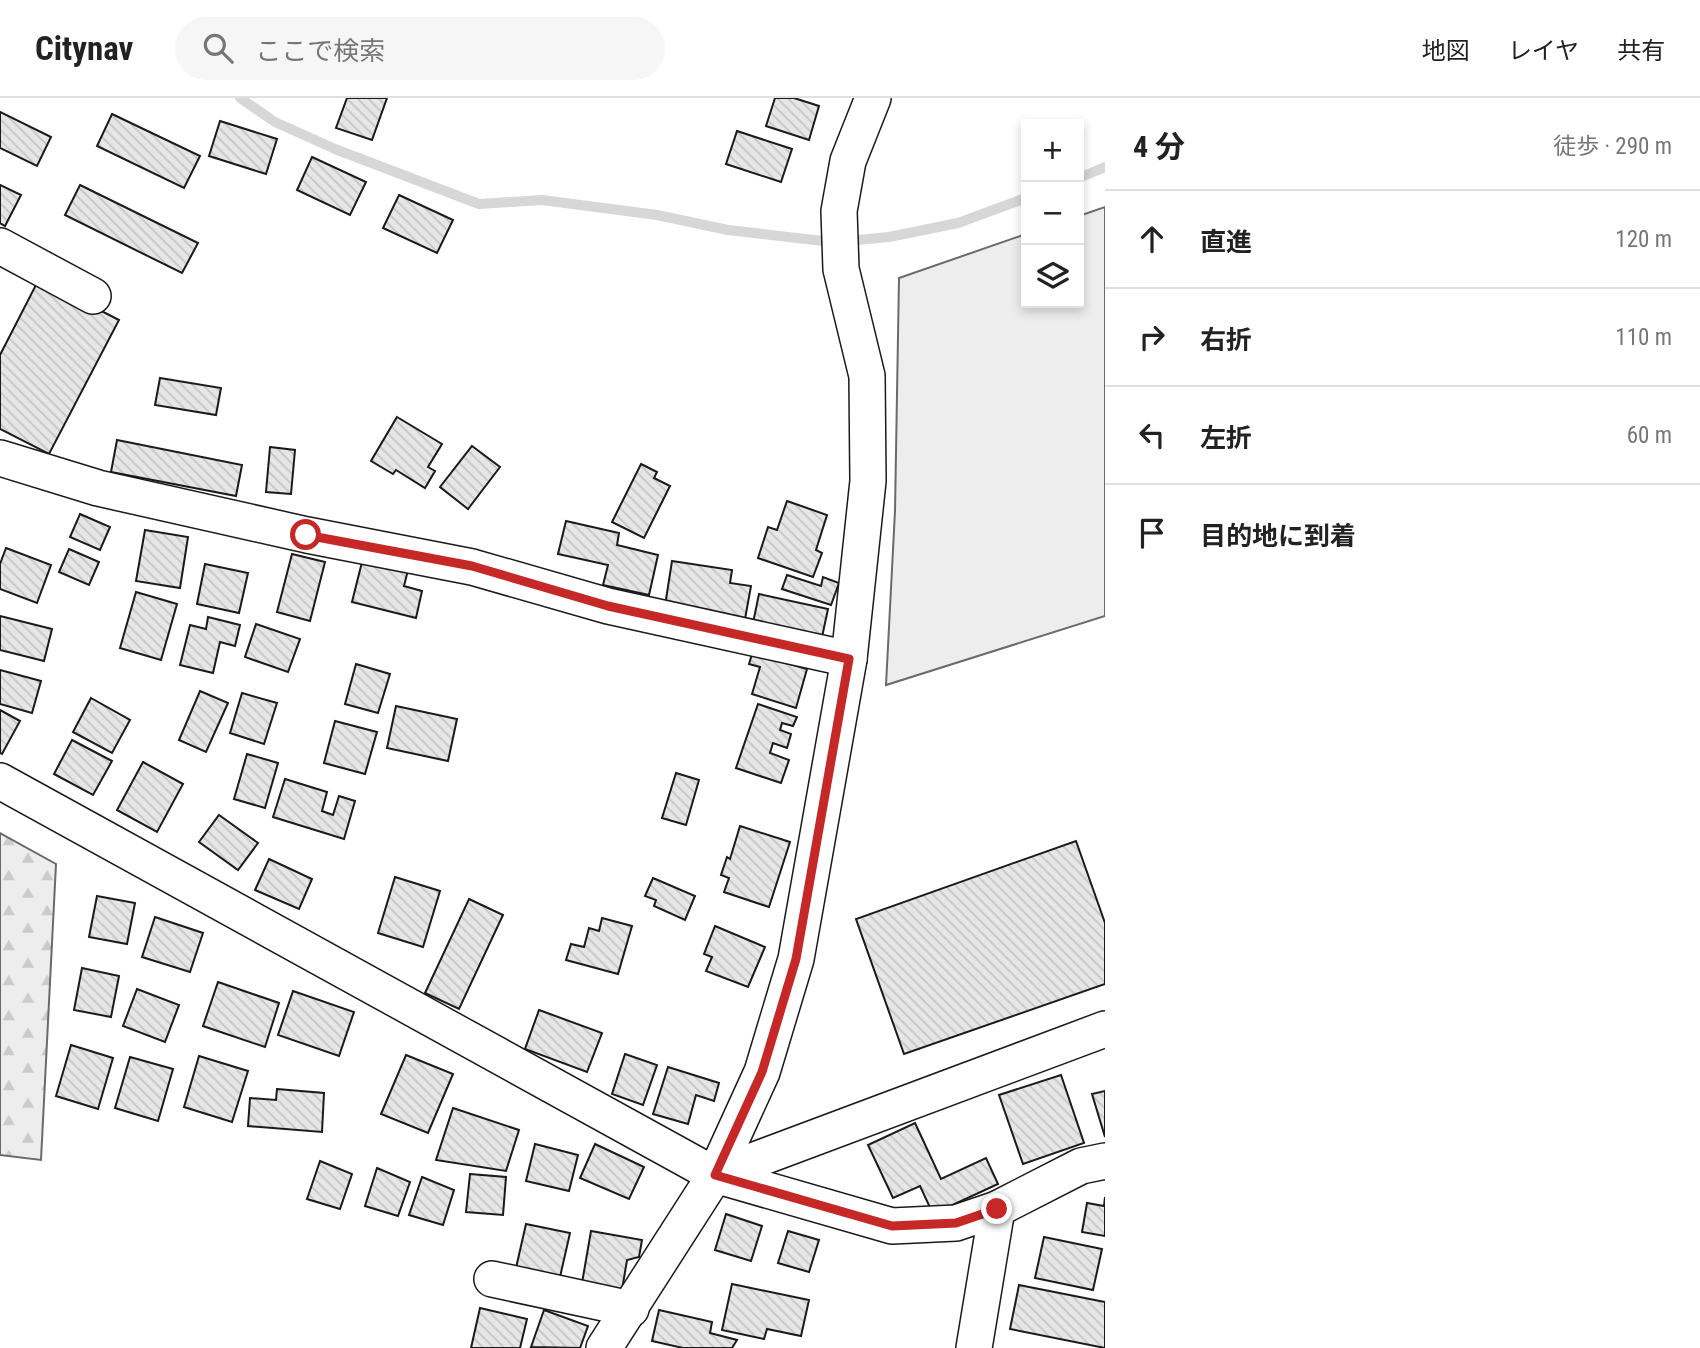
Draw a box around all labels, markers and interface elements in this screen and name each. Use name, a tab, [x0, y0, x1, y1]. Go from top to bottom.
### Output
search box	[175, 17, 665, 80]
text: Citynav	[35, 29, 133, 68]
icon: search	[199, 29, 237, 67]
text: ここで検索	[255, 36, 385, 66]
text: 地図	[1422, 37, 1470, 65]
text: レイヤ	[1508, 37, 1579, 65]
text: 共有	[1617, 37, 1665, 65]
map controls	[1021, 119, 1084, 308]
button: +	[1021, 119, 1084, 182]
text: 4 分	[1133, 129, 1185, 164]
text: 徒歩 · 290 m	[1553, 133, 1672, 160]
button: −	[1021, 182, 1084, 245]
icon: ahead	[1133, 220, 1171, 258]
text: 120 m	[1615, 226, 1672, 253]
text: 直進	[1200, 227, 1252, 257]
button: layers	[1021, 245, 1084, 308]
icon: right	[1133, 318, 1171, 356]
text: 110 m	[1615, 324, 1672, 351]
text: 右折	[1200, 325, 1252, 355]
icon: left	[1133, 416, 1171, 454]
text: 60 m	[1627, 422, 1672, 449]
text: 左折	[1200, 423, 1252, 453]
icon: arrive	[1133, 514, 1171, 552]
route start	[290, 519, 321, 550]
text: 目的地に到着	[1200, 521, 1356, 551]
route end	[981, 1193, 1012, 1224]

